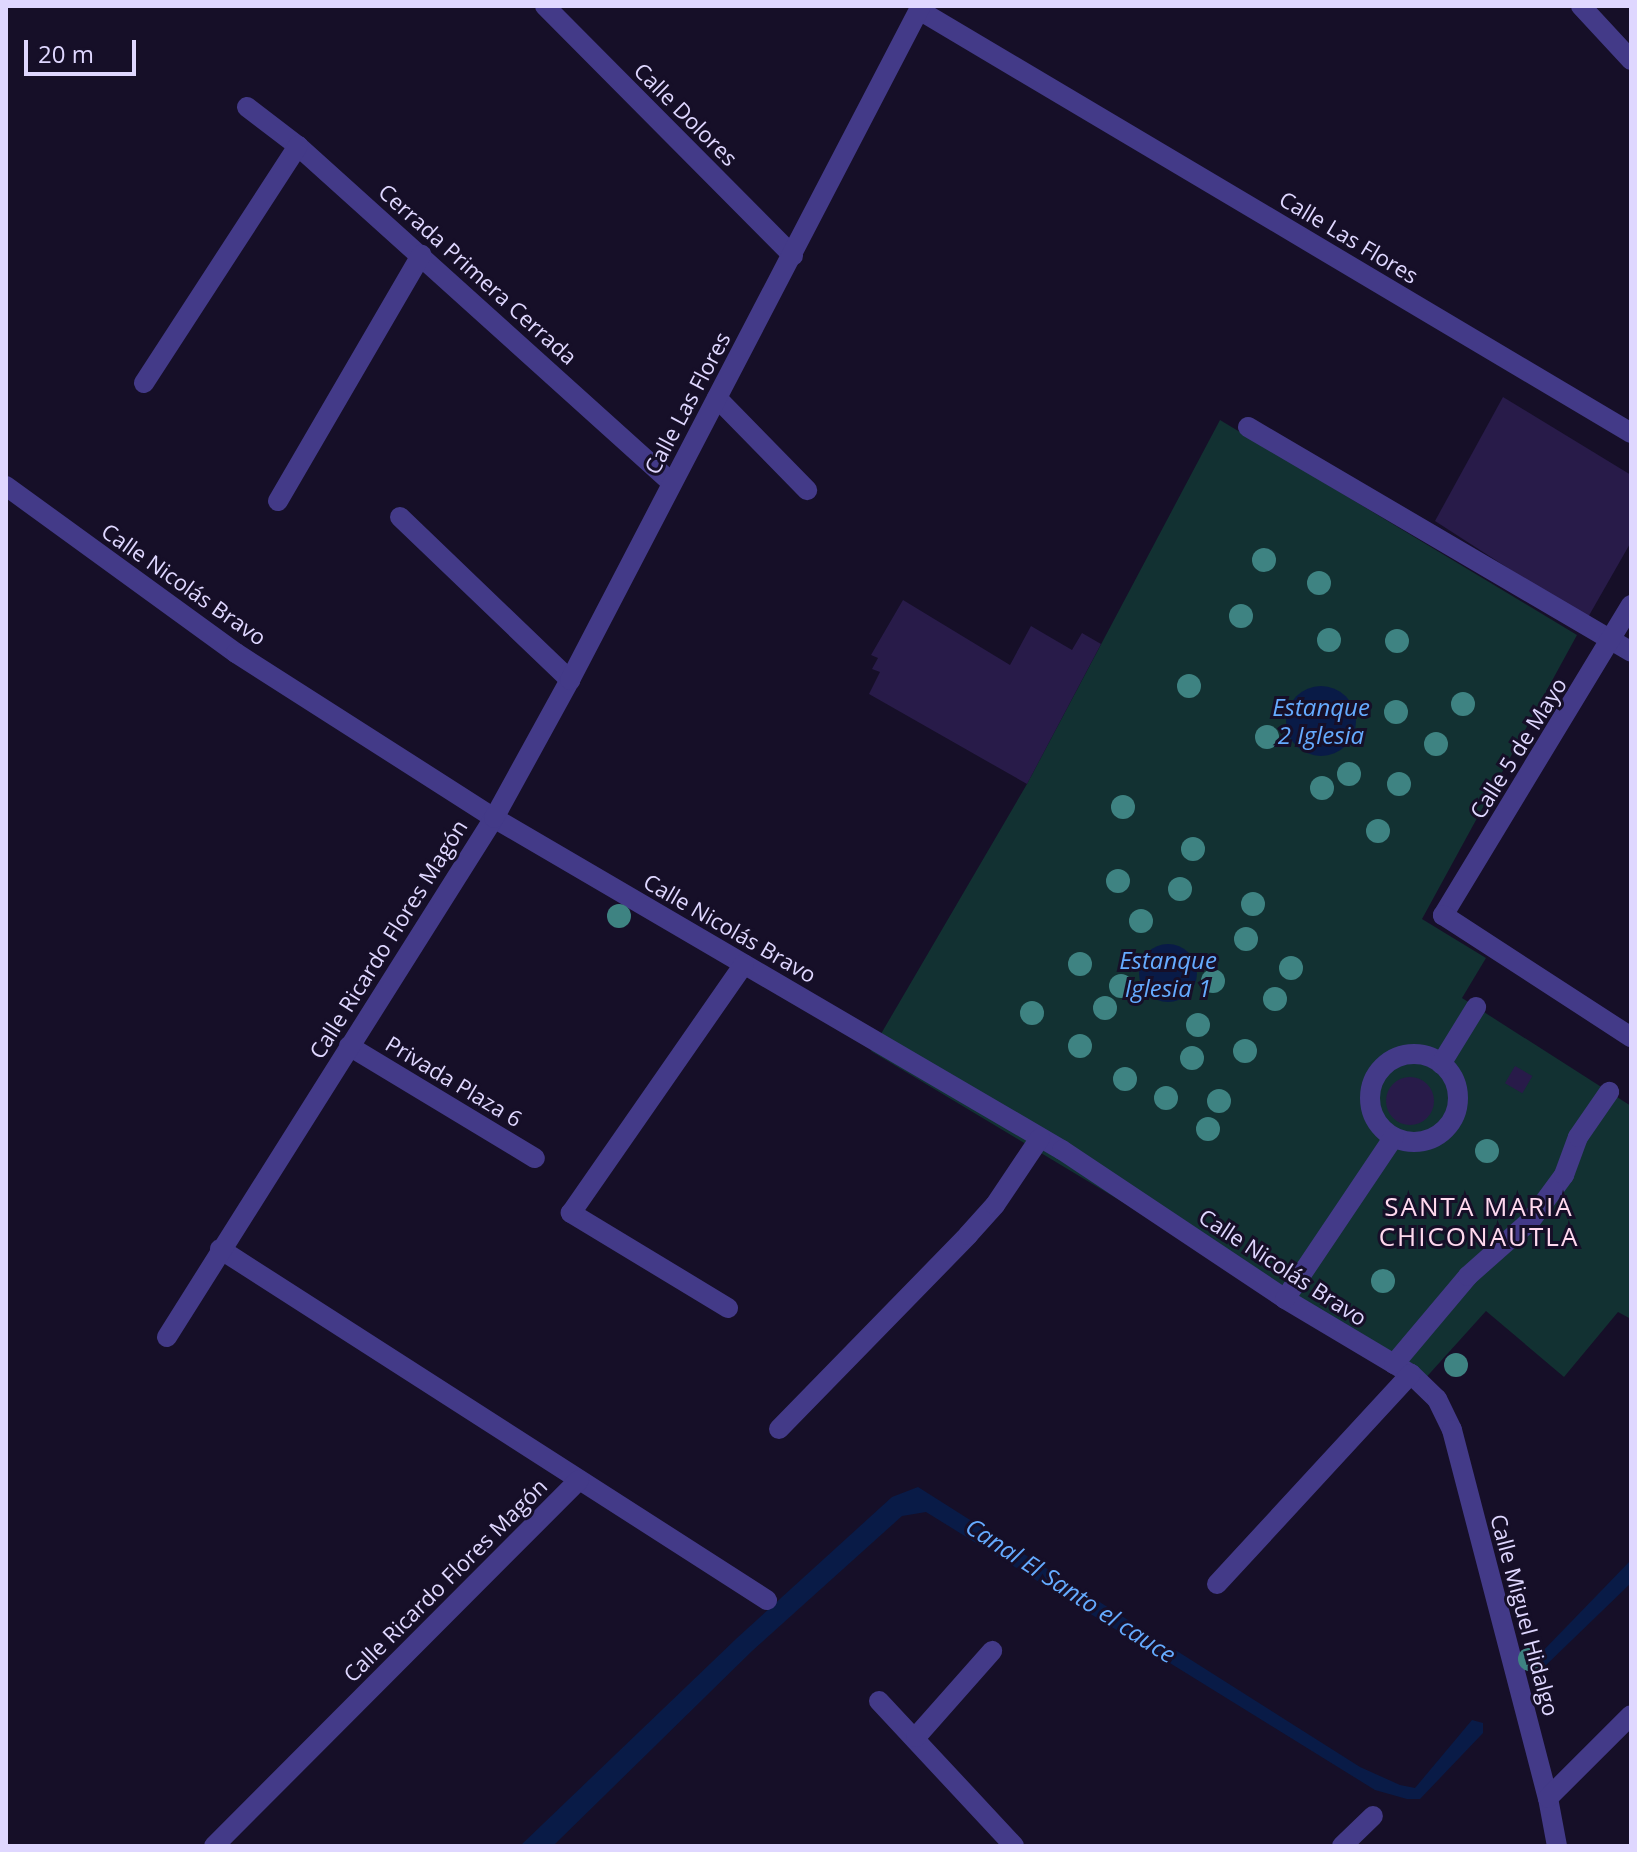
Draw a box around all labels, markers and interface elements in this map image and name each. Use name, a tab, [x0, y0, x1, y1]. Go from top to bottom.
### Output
scale bar	[28, 24, 140, 74]
text: 20 m	[38, 37, 94, 70]
street label: Calle Dolores	[629, 57, 743, 171]
street label: Cerrada Primera Cerrada	[374, 178, 582, 370]
street label: Calle Las Flores	[1275, 185, 1423, 289]
street label: Calle Las Flores	[638, 327, 736, 479]
street label: Calle Nicolás Bravo	[97, 517, 271, 651]
street label: Calle 5 de Mayo	[1464, 673, 1572, 823]
water label: Estanque 2 Iglesia	[1272, 693, 1370, 749]
street label: Calle Ricardo Flores Magón	[303, 815, 473, 1063]
street label: Calle Nicolás Bravo	[639, 868, 821, 988]
water label: Estanque Iglesia 1	[1119, 946, 1217, 1002]
street label: Privada Plaza 6	[381, 1030, 527, 1132]
district label: SANTA MARIA CHICONAUTLA	[1379, 1191, 1579, 1252]
street label: Calle Nicolás Bravo	[1194, 1203, 1372, 1331]
street label: Calle Ricardo Flores Magón	[338, 1473, 552, 1687]
water label: Canal El Santo el cauce	[961, 1511, 1181, 1669]
street label: Calle Miguel Hidalgo	[1485, 1511, 1565, 1719]

